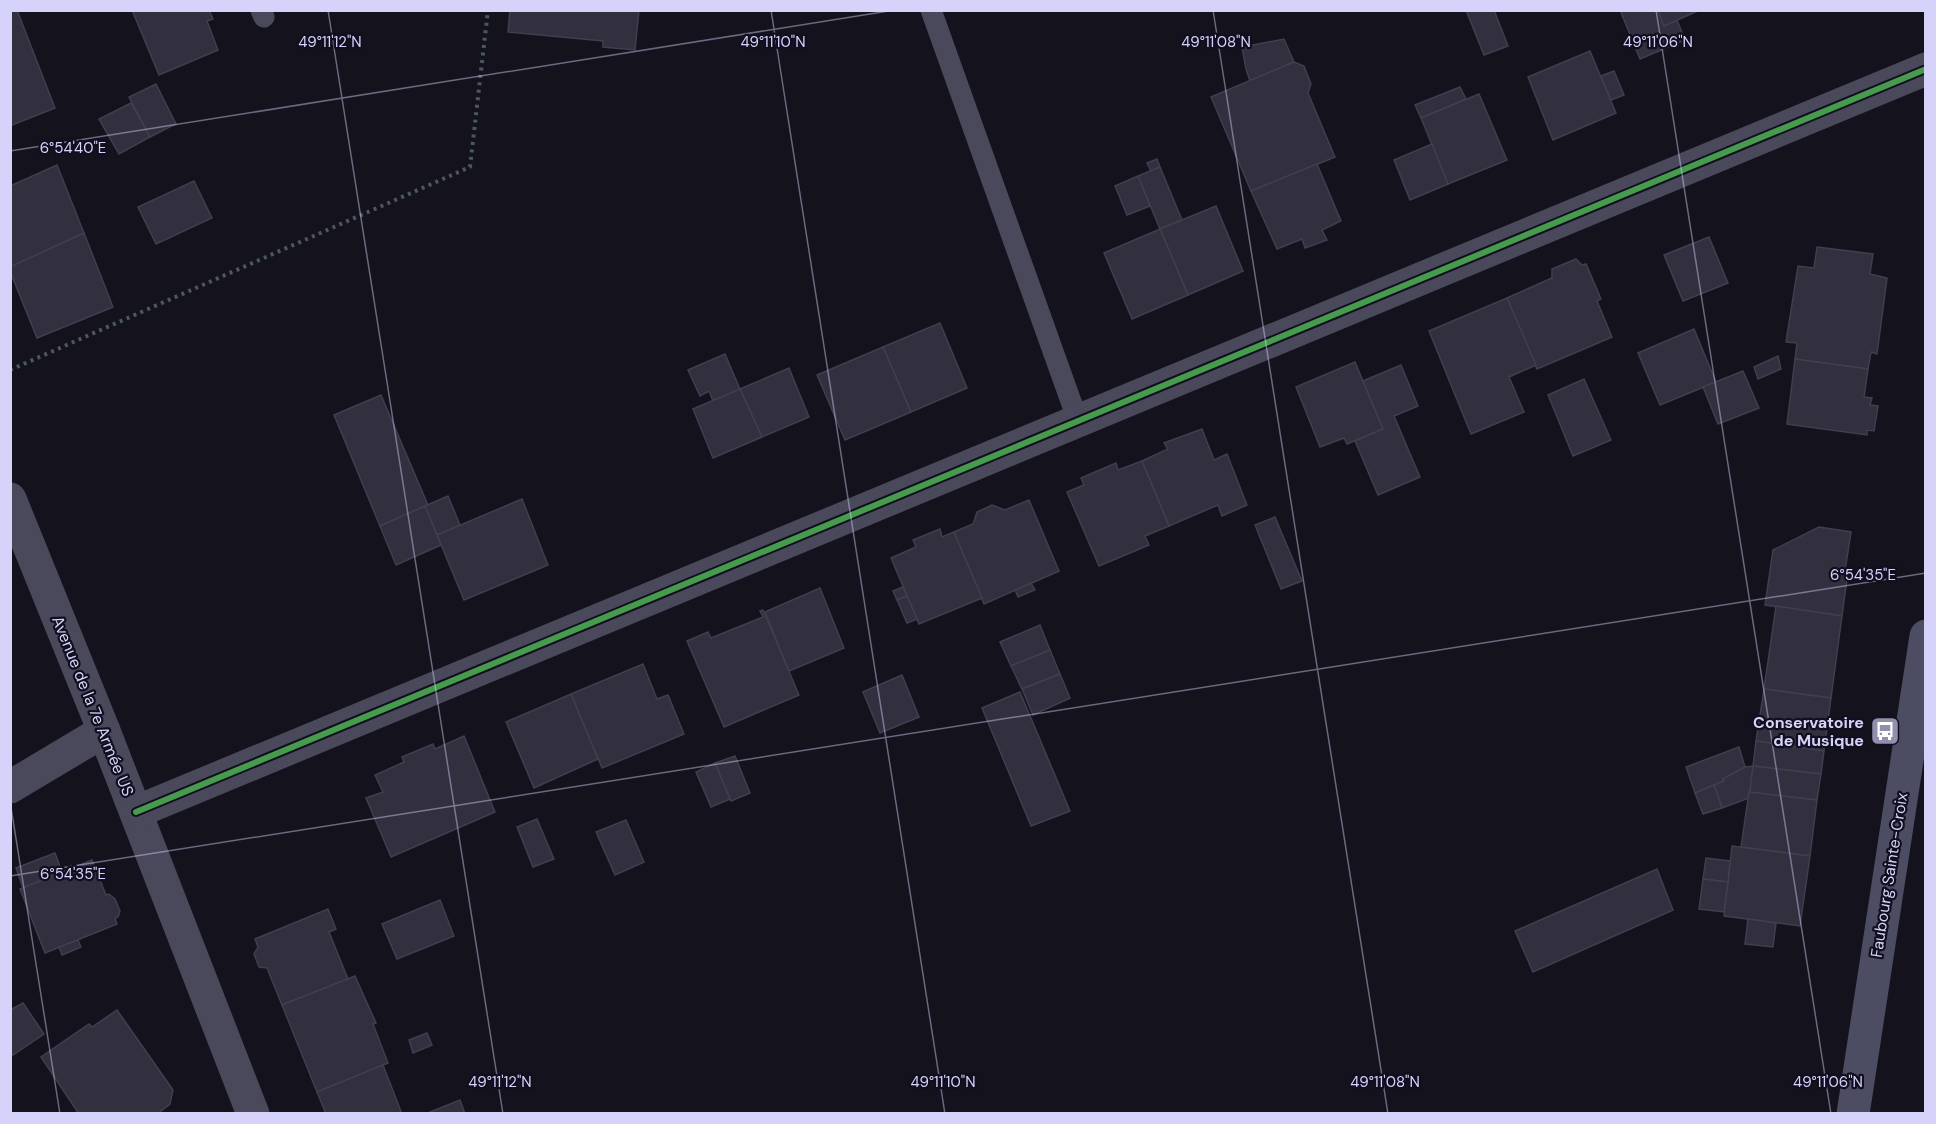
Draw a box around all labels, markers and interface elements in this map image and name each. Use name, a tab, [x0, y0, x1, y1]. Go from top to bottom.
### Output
text: 49°11'12"N	[298, 32, 362, 52]
text: 49°11'10"N	[740, 32, 806, 52]
text: 49°11'08"N	[1181, 32, 1251, 52]
text: 49°11'06"N	[1623, 32, 1693, 52]
text: 6°54'40"E	[40, 138, 106, 158]
text: 6°54'35"E	[1830, 565, 1896, 585]
street label: Avenue de la 7e Armée US	[47, 613, 139, 799]
place label: Conservatoire de Musique	[1753, 712, 1864, 751]
bus stop icon: Conservatoire de Musique	[1869, 715, 1901, 747]
street label: Faubourg Sainte-Croix	[1866, 791, 1912, 959]
text: 6°54'35"E	[40, 864, 106, 884]
text: 49°11'12"N	[468, 1072, 532, 1092]
text: 49°11'10"N	[910, 1072, 976, 1092]
text: 49°11'08"N	[1350, 1072, 1420, 1092]
text: 49°11'06"N	[1793, 1072, 1863, 1092]

